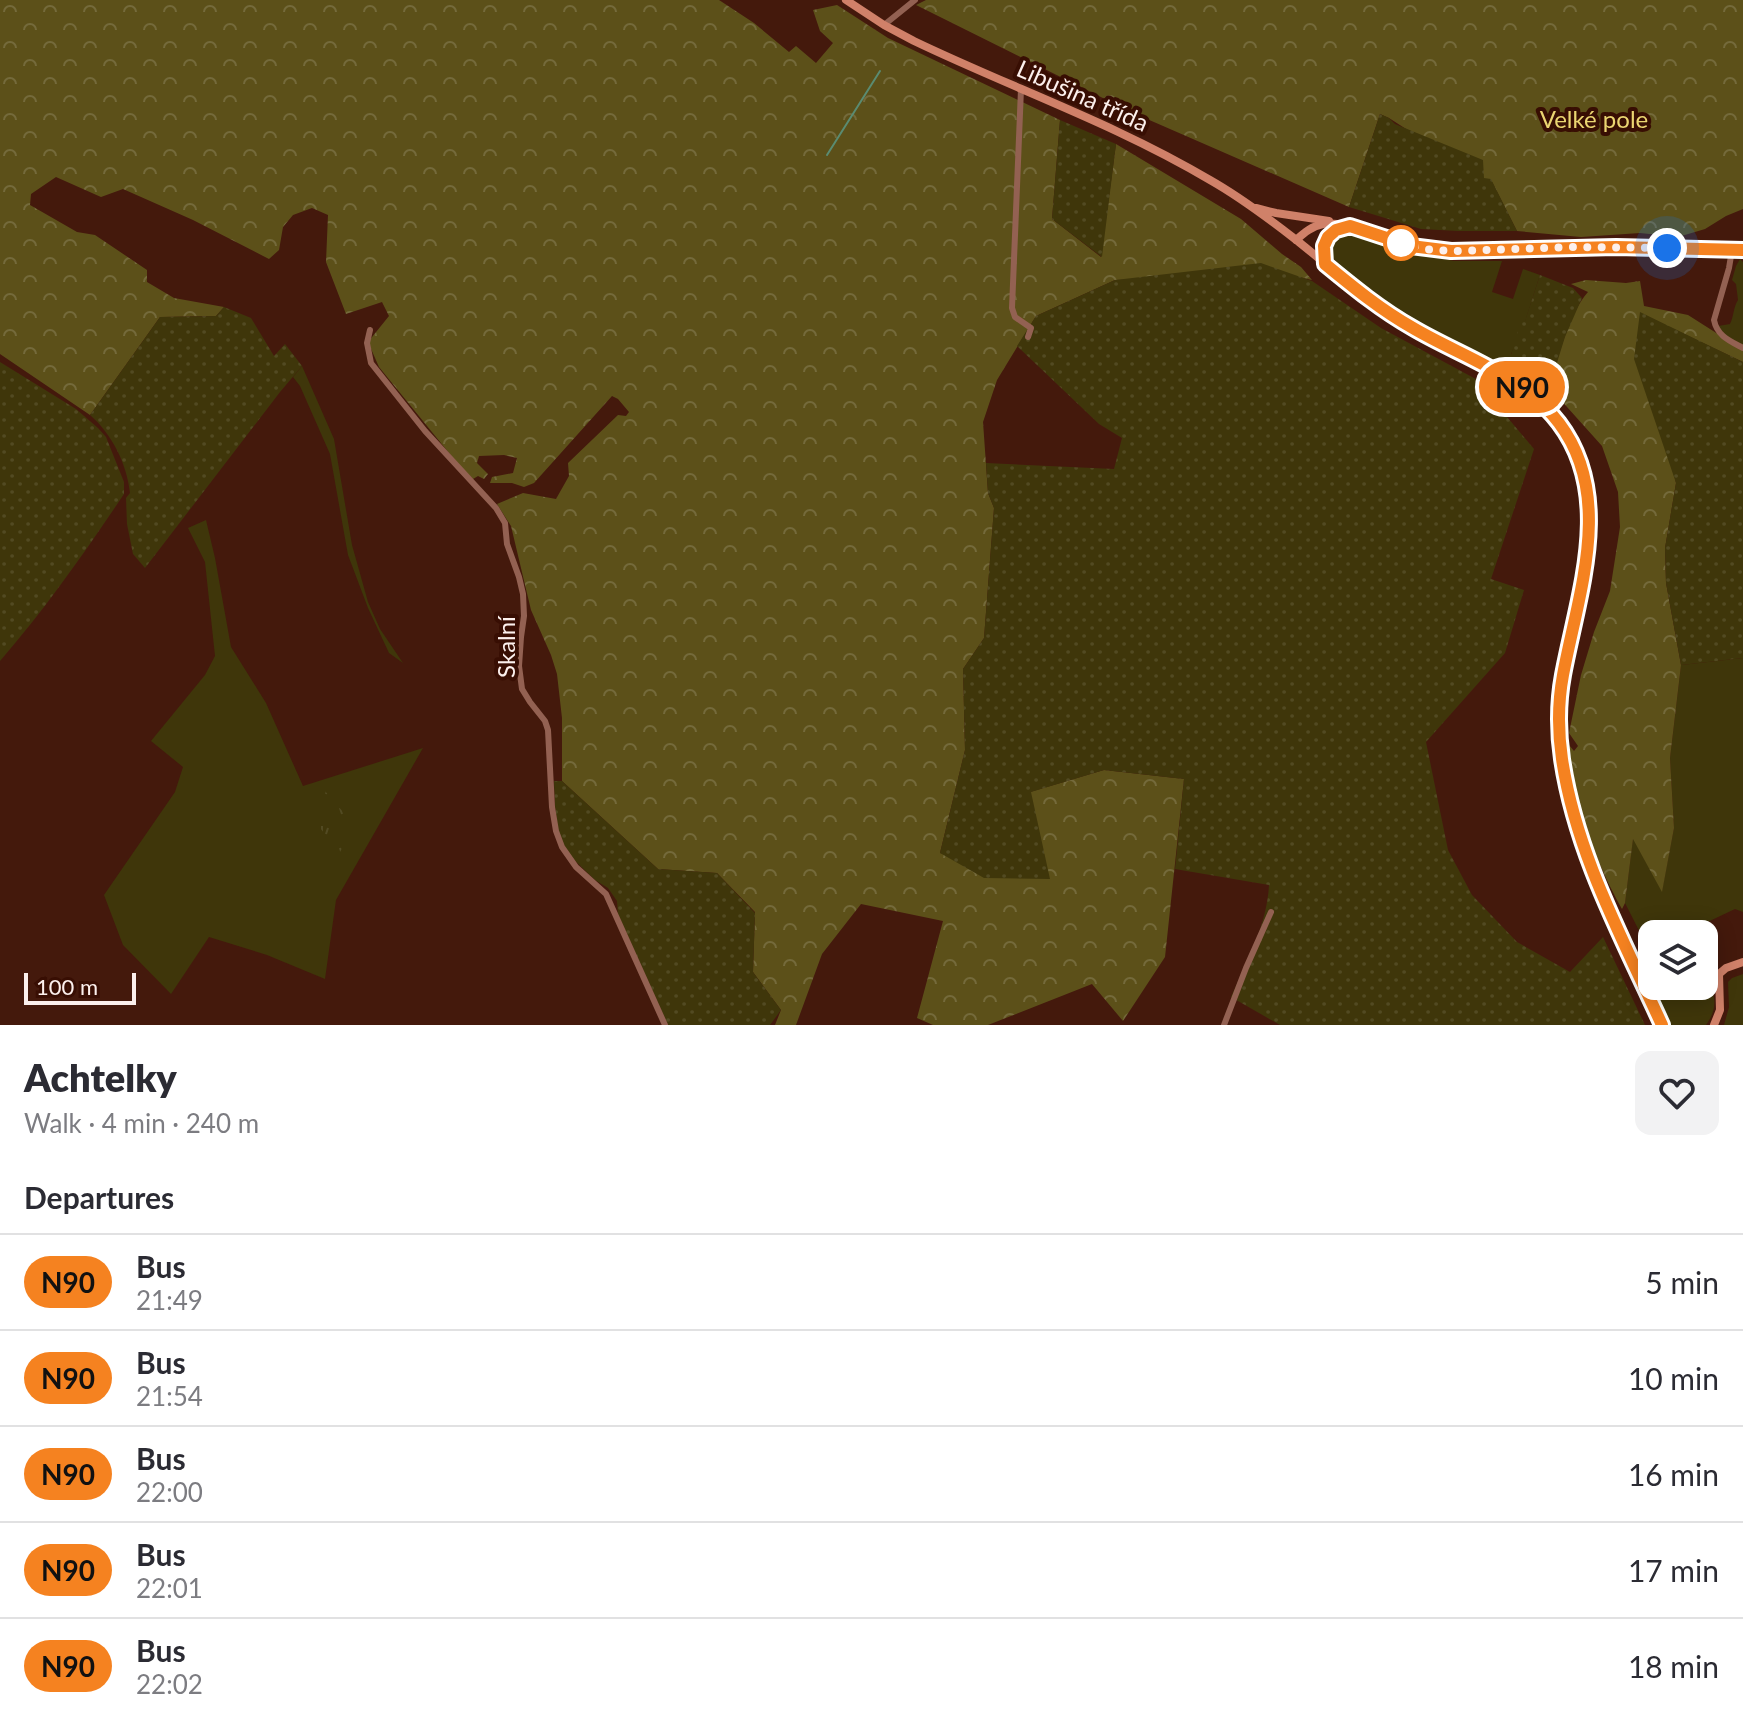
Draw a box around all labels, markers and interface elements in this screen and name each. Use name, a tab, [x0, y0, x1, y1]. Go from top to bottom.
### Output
street label: Libušina třída	[1013, 53, 1153, 137]
park label: Velké pole	[1540, 104, 1648, 133]
unlabelled marker	[1384, 226, 1418, 260]
your location	[1647, 228, 1687, 268]
line badge: N90	[1476, 361, 1568, 413]
text: N90	[1495, 370, 1549, 404]
street label: Skalní	[491, 615, 520, 678]
map controls	[1638, 920, 1718, 1000]
button: layers	[1638, 920, 1718, 1000]
scale bar	[24, 969, 136, 1005]
text: 100 m	[36, 973, 98, 1000]
button: heart	[1635, 1051, 1719, 1135]
text: Achtelky	[24, 1054, 177, 1100]
text: Walk · 4 min · 240 m	[24, 1107, 259, 1139]
text: Departures	[24, 1179, 174, 1215]
text: Bus	[136, 1248, 186, 1284]
text: 5 min	[1645, 1264, 1719, 1300]
text: N90	[41, 1265, 95, 1299]
text: 21:49	[136, 1284, 203, 1316]
text: Bus	[136, 1344, 186, 1380]
text: 10 min	[1628, 1360, 1719, 1396]
text: N90	[41, 1361, 95, 1395]
text: 21:54	[136, 1380, 203, 1412]
text: Bus	[136, 1440, 186, 1476]
text: 16 min	[1628, 1456, 1719, 1492]
text: N90	[41, 1457, 95, 1491]
text: 22:00	[136, 1476, 203, 1508]
text: Bus	[136, 1536, 186, 1572]
text: 17 min	[1628, 1552, 1719, 1588]
text: N90	[41, 1553, 95, 1587]
text: 22:01	[136, 1572, 203, 1604]
text: Bus	[136, 1632, 186, 1668]
text: 18 min	[1628, 1648, 1719, 1684]
text: N90	[41, 1649, 95, 1683]
text: 22:02	[136, 1668, 203, 1700]

